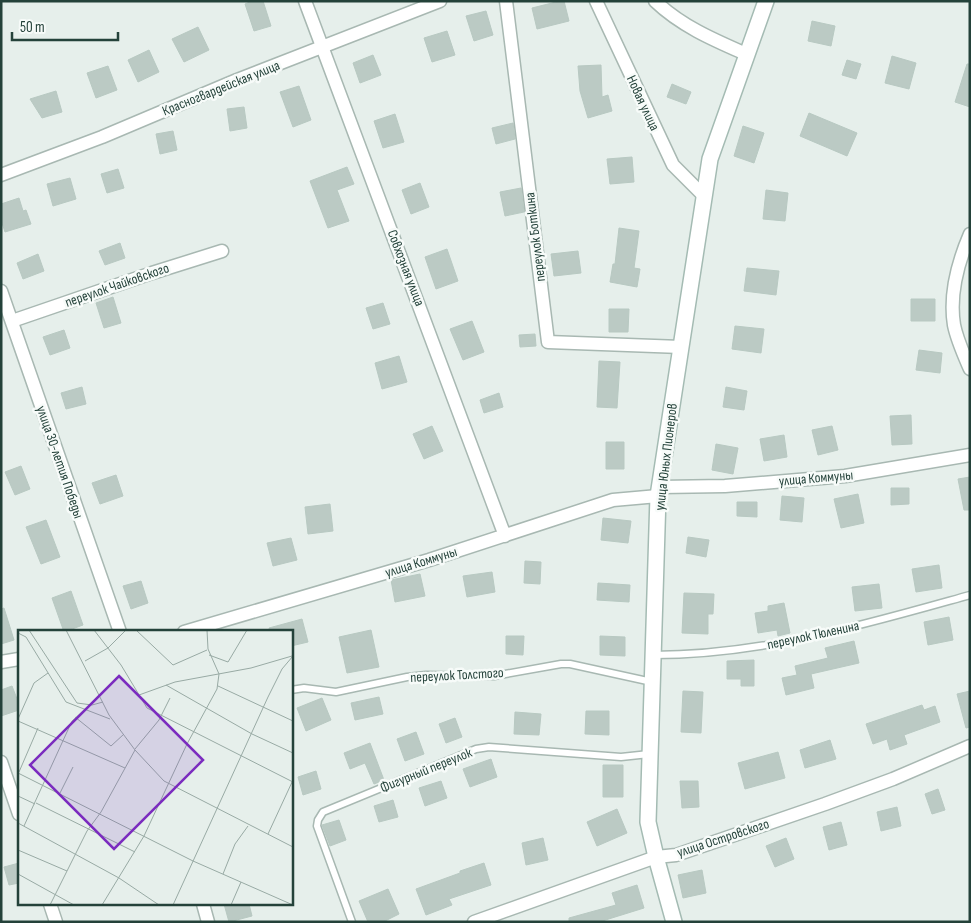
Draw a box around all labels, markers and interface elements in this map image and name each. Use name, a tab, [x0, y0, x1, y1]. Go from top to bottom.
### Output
scale bar	[12, 10, 119, 42]
text: 50 m	[20, 18, 45, 37]
street label: Красногвардейская улица	[160, 57, 282, 119]
street label: Новая улица	[623, 73, 663, 133]
street label: переулок Боткина	[521, 191, 549, 283]
street label: Совхозная улица	[384, 227, 428, 309]
street label: переулок Чайковского	[63, 259, 171, 311]
street label: улица Юных Пионеров	[651, 402, 681, 512]
street label: улица 30-летия Победы	[33, 403, 87, 521]
street label: улица Коммуны	[778, 466, 854, 490]
street label: улица Коммуны	[383, 543, 459, 581]
street label: переулок Тюленина	[765, 617, 861, 653]
inset map	[18, 630, 292, 906]
street label: переулок Толстого	[410, 664, 504, 686]
street label: Фигурный переулок	[378, 744, 475, 796]
street label: улица Островского	[675, 815, 771, 861]

